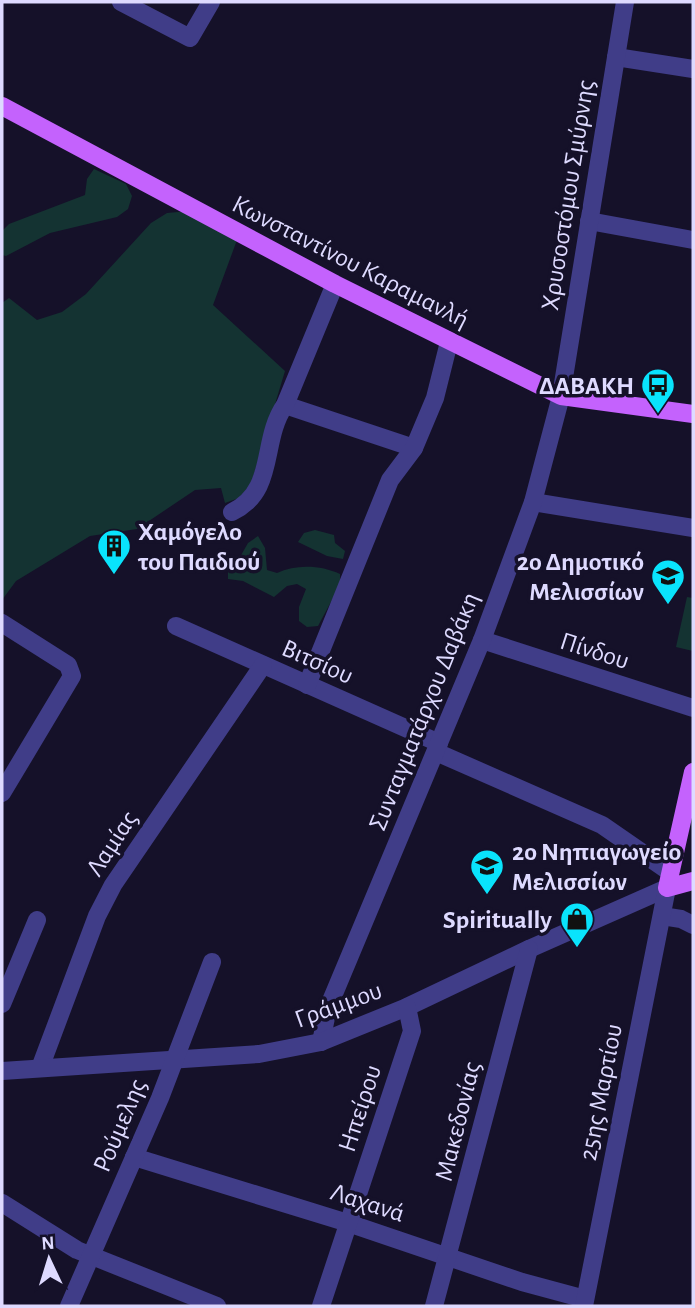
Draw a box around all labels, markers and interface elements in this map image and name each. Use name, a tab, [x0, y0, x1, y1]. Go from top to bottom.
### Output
street label: Χρυσοστόμου Σμύρνης	[537, 78, 599, 312]
street label: Κωνσταντίνου Καραμανλή	[228, 191, 473, 333]
bus stop icon: ΔΑΒΑΚΗ	[639, 366, 677, 415]
place label: ΔΑΒΑΚΗ	[539, 373, 634, 399]
place label: Χαμόγελο του Παιδιού	[137, 519, 260, 575]
building icon: Χαμόγελο του Παιδιού	[95, 527, 133, 576]
place label: 2ο Δημοτικό Μελισσίων	[517, 549, 644, 605]
school or university icon: 2ο Δημοτικό Μελισσίων	[649, 557, 687, 606]
street label: Συνταγματάρχου Δαβάκη	[364, 589, 484, 834]
street label: Πίνδου	[557, 628, 632, 674]
street label: Βιτσίου	[278, 635, 357, 689]
street label: Λαμίας	[81, 806, 142, 881]
place label: 2ο Νηπιαγωγείο Μελισσίων	[512, 839, 682, 895]
school or university icon: 2ο Νηπιαγωγείο Μελισσίων	[468, 847, 506, 896]
shop icon: Spiritually	[558, 900, 596, 949]
place label: Spiritually	[443, 907, 552, 933]
street label: Γράμμου	[291, 977, 385, 1033]
street label: 25ης Μαρτίου	[575, 1022, 627, 1163]
street label: Μακεδονίας	[431, 1059, 485, 1184]
street label: Ηπείρου	[334, 1062, 386, 1155]
street label: Ρούμελης	[89, 1075, 151, 1176]
street label: Λαχανά	[327, 1179, 408, 1227]
north arrow	[14, 1224, 84, 1294]
text: N	[41, 1234, 55, 1253]

